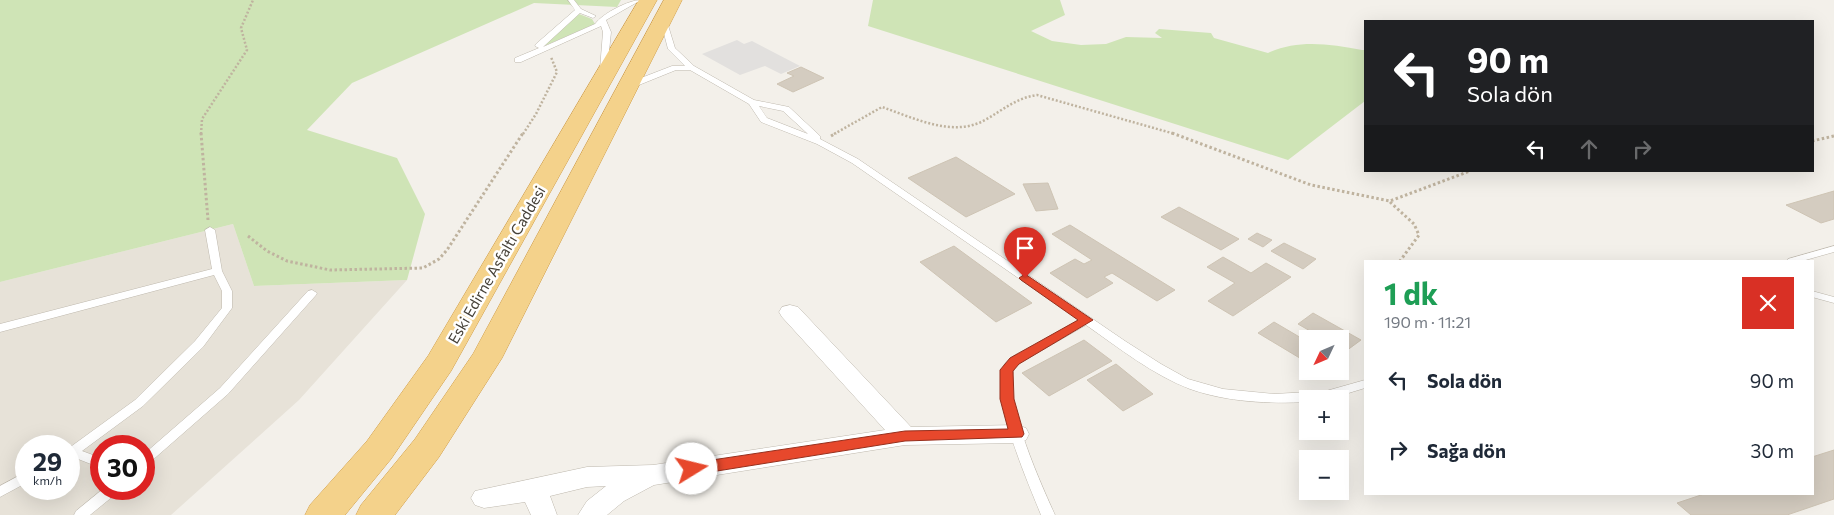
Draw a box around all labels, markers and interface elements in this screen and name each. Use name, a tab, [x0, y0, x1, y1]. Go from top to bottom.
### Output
text: 90 m	[1467, 37, 1549, 80]
icon: left	[1384, 40, 1449, 105]
text: Sola dön	[1467, 80, 1553, 107]
icon: left	[1522, 135, 1550, 163]
icon: ahead	[1575, 135, 1603, 163]
icon: right	[1628, 135, 1656, 163]
street label: Eski Edirne Asfaltı Caddesi	[444, 183, 549, 346]
pin	[1004, 227, 1046, 278]
icon: arrive	[1011, 234, 1039, 262]
text: 1 dk	[1384, 274, 1438, 311]
button: close	[1742, 277, 1794, 329]
text: 190 m · 11:21	[1384, 312, 1471, 331]
north arrow	[1299, 330, 1349, 380]
map controls	[1299, 330, 1349, 500]
icon: left	[1384, 366, 1412, 394]
text: Sola dön	[1427, 369, 1502, 392]
text: 90 m	[1750, 369, 1794, 392]
button: +	[1299, 390, 1349, 440]
speed limit sign: 30	[90, 435, 155, 500]
icon: right	[1384, 436, 1412, 464]
text: Sağa dön	[1427, 439, 1506, 462]
text: 30 m	[1751, 439, 1794, 462]
position arrow	[665, 442, 717, 494]
text: 29	[33, 446, 62, 476]
button: −	[1299, 450, 1349, 500]
text: km/h	[33, 473, 62, 487]

